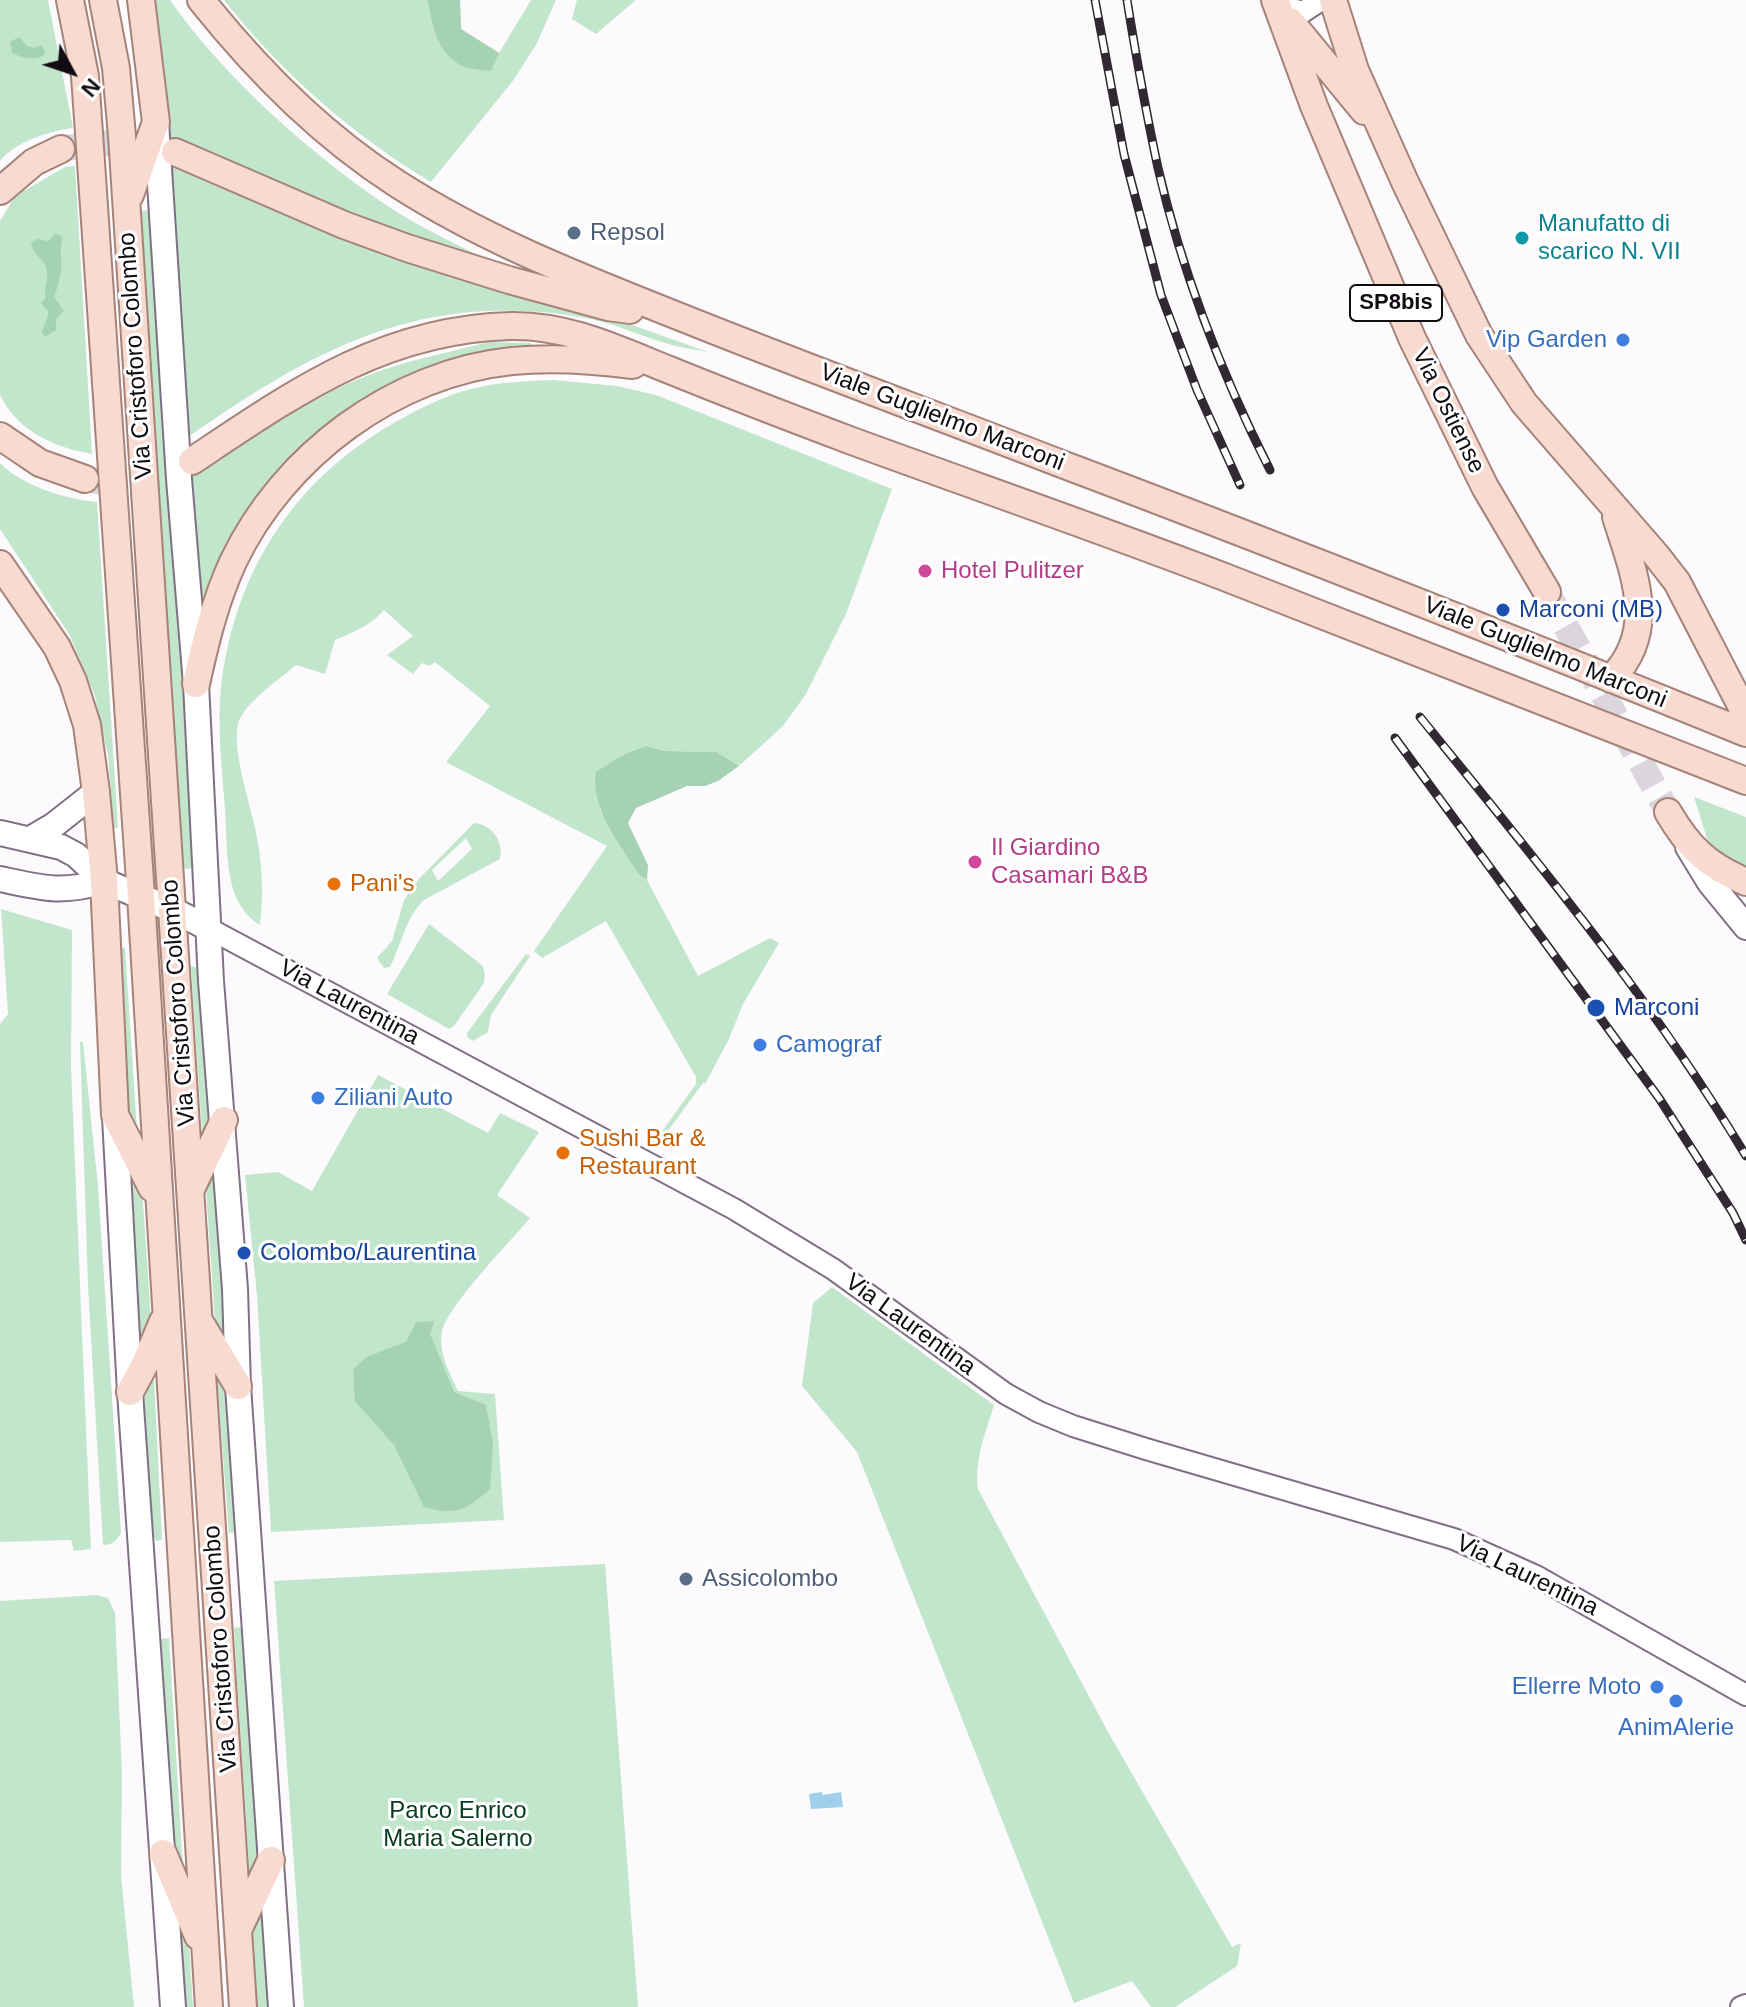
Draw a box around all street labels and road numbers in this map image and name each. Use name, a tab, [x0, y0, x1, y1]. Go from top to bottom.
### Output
street label: Via Cristoforo Colombo	[113, 231, 159, 481]
road number: SP8bis	[1350, 285, 1442, 321]
street label: Via Ostiense	[1405, 344, 1491, 478]
street label: Viale Guglielmo Marconi	[816, 358, 1068, 478]
street label: Viale Guglielmo Marconi	[1419, 591, 1671, 715]
street label: Via Cristoforo Colombo	[156, 878, 202, 1128]
street label: Via Laurentina	[274, 954, 424, 1052]
street label: Via Laurentina	[839, 1268, 981, 1382]
street label: Via Cristoforo Colombo	[198, 1524, 244, 1774]
street label: Via Laurentina	[1451, 1529, 1603, 1623]

